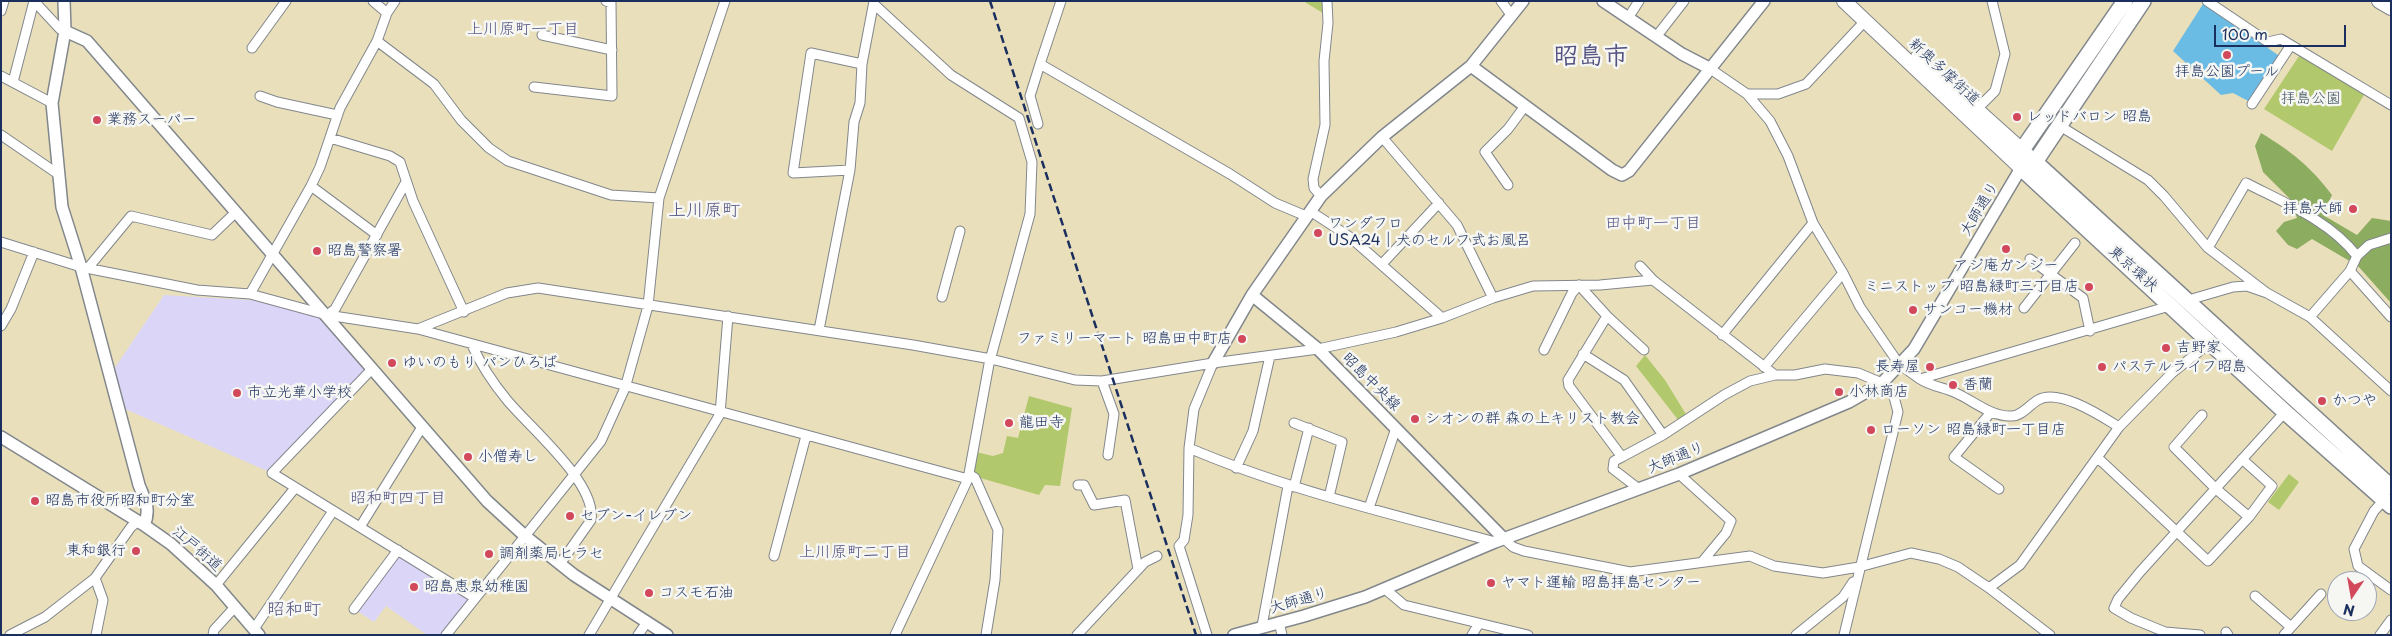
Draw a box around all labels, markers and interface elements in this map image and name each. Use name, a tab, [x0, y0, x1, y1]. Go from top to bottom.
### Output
scale bar	[2217, 15, 2350, 47]
district label: 上川原町一丁目	[467, 20, 579, 40]
text: 100 m	[2222, 22, 2268, 45]
street label: 新奥多摩街道	[1905, 35, 1983, 109]
district label: 昭島市	[1554, 42, 1628, 72]
marker: 拝島公園プール	[2221, 49, 2233, 61]
place label: 拝島公園プール	[2175, 63, 2279, 81]
park label: 拝島公園	[2281, 90, 2341, 108]
place label: レッドバロン 昭島	[2027, 108, 2152, 126]
place label: 業務スーパー	[107, 111, 196, 129]
marker: レッドバロン 昭島	[2011, 111, 2023, 123]
marker: 業務スーパー	[91, 114, 103, 126]
street label: 大師通り	[1957, 179, 2003, 239]
district label: 上川原町	[668, 200, 740, 222]
place label: 拝島大師	[2283, 200, 2343, 218]
marker: 拝島大師	[2347, 203, 2359, 215]
district label: 田中町一丁目	[1605, 214, 1701, 234]
place label: ワンダフロ USA24｜犬のセルフ式お風呂	[1328, 215, 1531, 250]
marker: ワンダフロ USA24｜犬のセルフ式お風呂	[1312, 227, 1324, 239]
place label: 昭島警察署	[327, 242, 402, 260]
street label: 東京環状	[2105, 242, 2161, 296]
marker: アジ庵ガンジー	[2000, 243, 2012, 255]
marker: 昭島警察署	[311, 245, 323, 257]
place label: アジ庵ガンジー	[1954, 257, 2058, 275]
place label: ミニストップ 昭島緑町三丁目店	[1864, 278, 2079, 296]
marker: ミニストップ 昭島緑町三丁目店	[2083, 281, 2095, 293]
place label: サンコー機材	[1923, 301, 2013, 319]
marker: サンコー機材	[1907, 304, 1919, 316]
place label: ファミリーマート 昭島田中町店	[1017, 330, 1232, 348]
marker: ファミリーマート 昭島田中町店	[1236, 333, 1248, 345]
place label: 吉野家	[2176, 339, 2221, 357]
marker: 吉野家	[2160, 342, 2172, 354]
street label: 昭島中央線	[1338, 349, 1404, 415]
place label: ゆいのもり パンひろば	[402, 354, 557, 372]
marker: ゆいのもり パンひろば	[386, 357, 398, 369]
place label: 長寿屋	[1875, 358, 1920, 376]
place label: パステルライフ昭島	[2112, 358, 2247, 376]
marker: 長寿屋	[1924, 361, 1936, 373]
marker: パステルライフ昭島	[2096, 361, 2108, 373]
place label: 香蘭	[1963, 376, 1993, 394]
marker: 香蘭	[1947, 379, 1959, 391]
place label: 小林商店	[1849, 383, 1909, 401]
place label: 市立光華小学校	[247, 384, 352, 402]
marker: 小林商店	[1833, 386, 1845, 398]
marker: 市立光華小学校	[231, 387, 243, 399]
place label: かつや	[2332, 392, 2377, 410]
marker: かつや	[2316, 395, 2328, 407]
place label: シオンの群 森の上キリスト教会	[1425, 410, 1640, 428]
marker: シオンの群 森の上キリスト教会	[1409, 413, 1421, 425]
place label: 龍田寺	[1019, 414, 1064, 432]
marker: 龍田寺	[1003, 417, 1015, 429]
place label: ローソン 昭島緑町一丁目店	[1881, 421, 2066, 439]
marker: ローソン 昭島緑町一丁目店	[1865, 424, 1877, 436]
street label: 大師通り	[1645, 438, 1707, 478]
place label: 小僧寿し	[478, 448, 538, 466]
marker: 小僧寿し	[462, 451, 474, 463]
district label: 昭和町四丁目	[350, 489, 446, 509]
place label: 昭島市役所昭和町分室	[45, 492, 195, 510]
marker: 昭島市役所昭和町分室	[29, 495, 41, 507]
place label: セブン-イレブン	[580, 507, 692, 525]
marker: セブン-イレブン	[564, 510, 576, 522]
street label: 江戸街道	[168, 523, 226, 575]
place label: 東和銀行	[66, 542, 126, 560]
district label: 上川原町二丁目	[799, 543, 911, 563]
marker: 東和銀行	[130, 545, 142, 557]
place label: 調剤薬局ヒラセ	[499, 545, 604, 563]
marker: 調剤薬局ヒラセ	[483, 548, 495, 560]
north arrow	[2327, 571, 2377, 621]
place label: ヤマト運輸 昭島拝島センター	[1501, 574, 1701, 592]
marker: ヤマト運輸 昭島拝島センター	[1485, 577, 1497, 589]
place label: 昭島恵泉幼稚園	[424, 578, 529, 596]
marker: 昭島恵泉幼稚園	[408, 581, 420, 593]
place label: コスモ石油	[659, 584, 734, 602]
street label: 大師通り	[1268, 584, 1330, 618]
marker: コスモ石油	[643, 587, 655, 599]
district label: 昭和町	[267, 599, 321, 621]
text: N	[2341, 599, 2357, 622]

